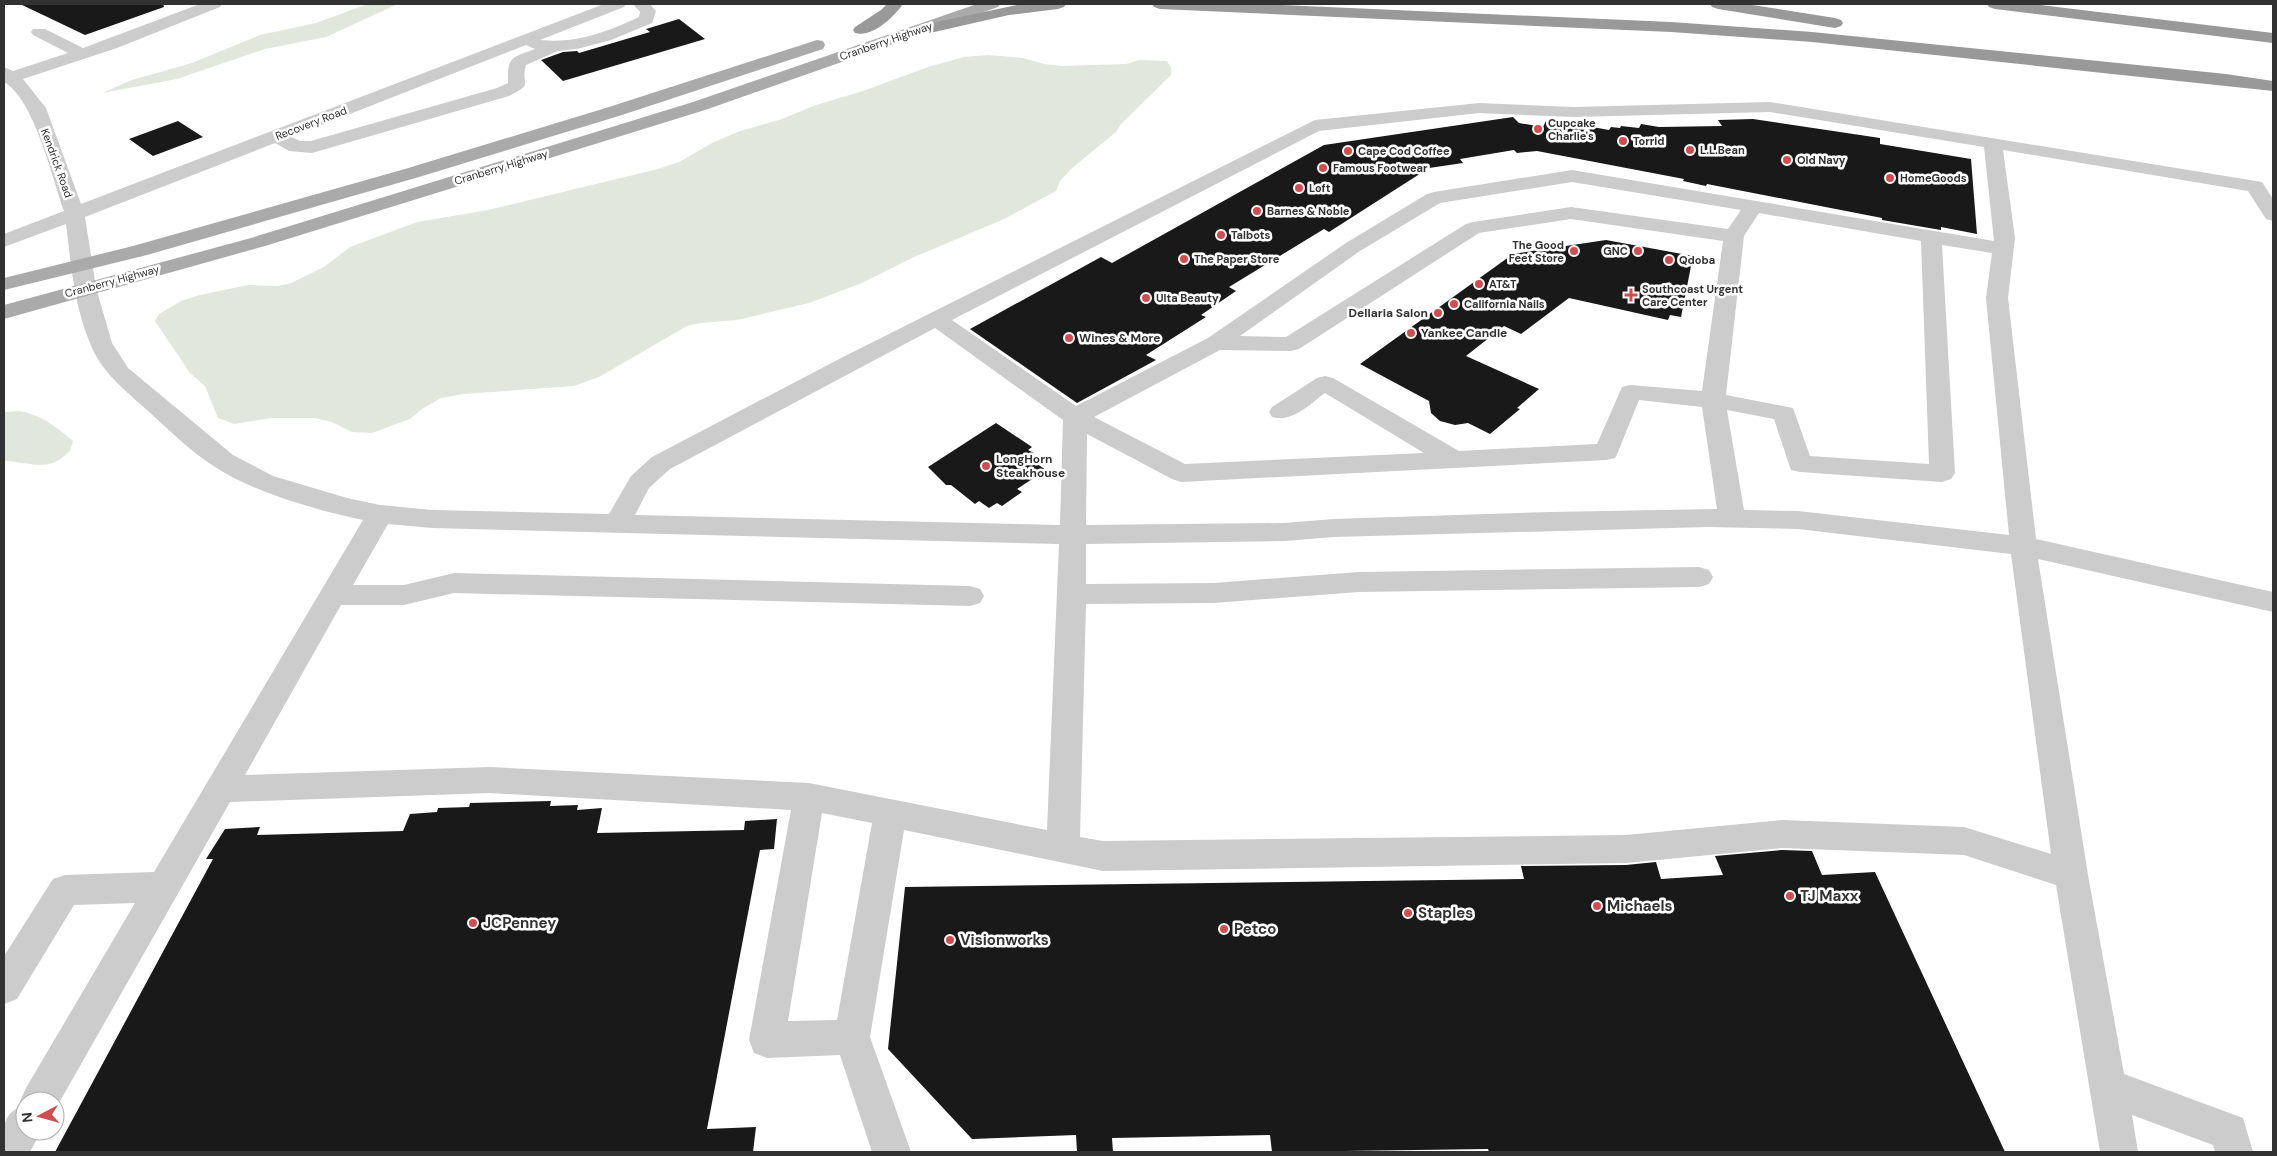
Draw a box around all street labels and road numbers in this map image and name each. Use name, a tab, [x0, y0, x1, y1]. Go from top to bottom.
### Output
street label: Cranberry Highway	[838, 19, 934, 63]
street label: Recovery Road	[273, 103, 349, 143]
street label: Kendrick Road	[38, 126, 76, 200]
street label: Cranberry Highway	[452, 146, 550, 188]
street label: Cranberry Highway	[63, 262, 161, 300]

